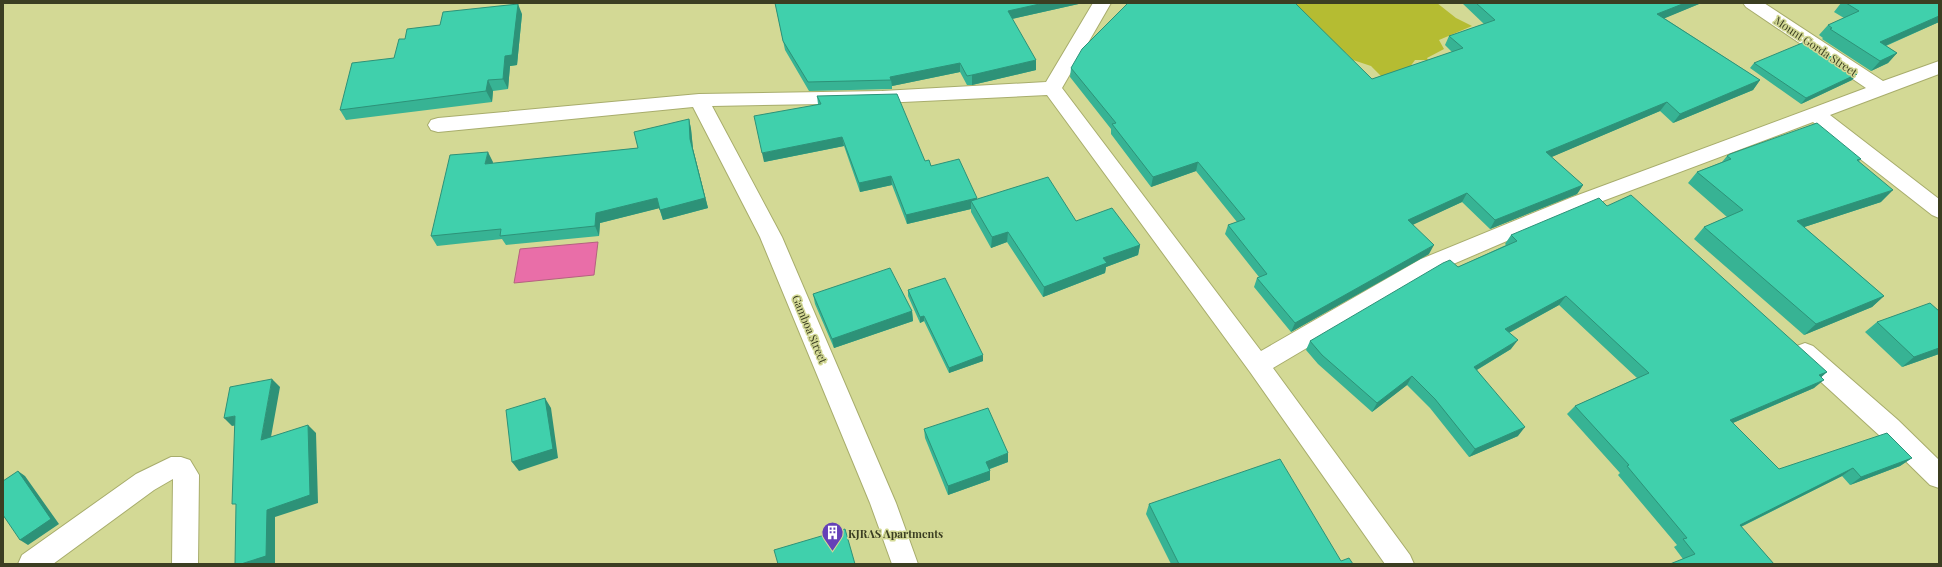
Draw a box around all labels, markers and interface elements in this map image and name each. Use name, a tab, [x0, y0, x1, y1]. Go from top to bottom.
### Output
street label: Mount Gorda Street	[1771, 13, 1861, 79]
street label: Gamboa Street	[789, 293, 831, 366]
building icon: KJRAS Apartments	[820, 520, 846, 553]
place label: KJRAS Apartments	[848, 526, 943, 541]

